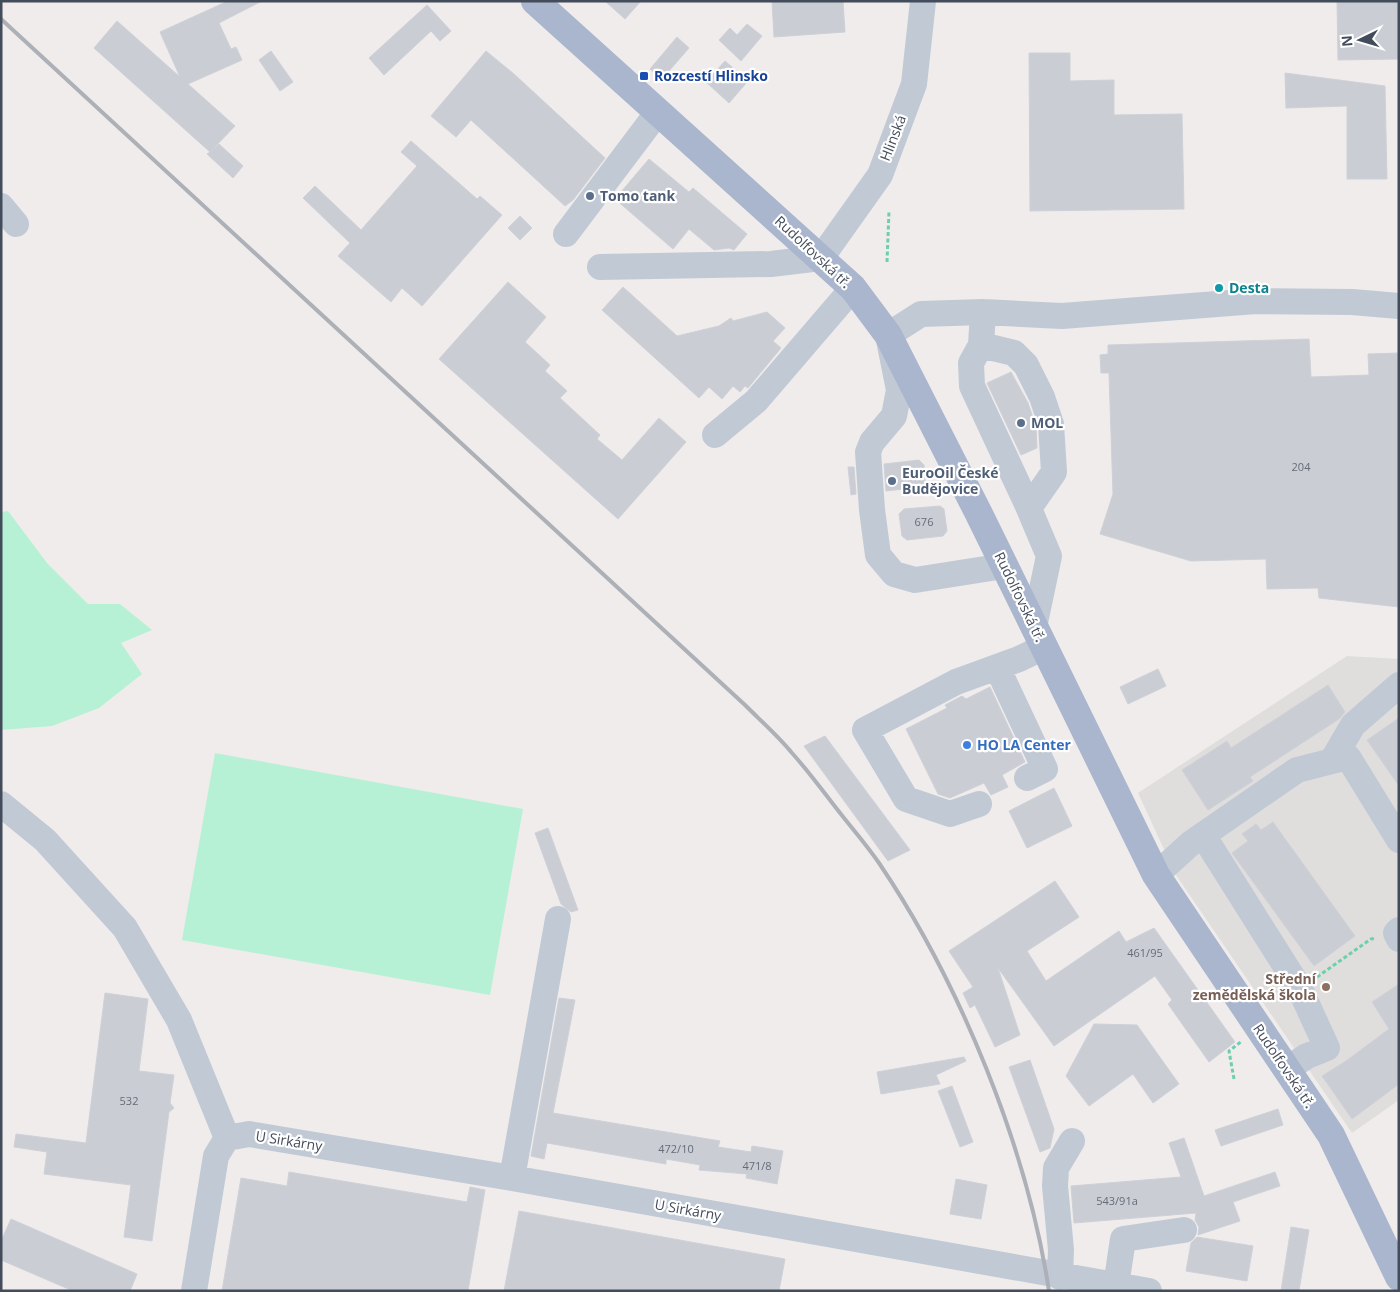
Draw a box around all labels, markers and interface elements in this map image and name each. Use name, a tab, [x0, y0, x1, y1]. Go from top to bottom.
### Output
north arrow	[1335, 15, 1385, 65]
text: N	[1337, 35, 1357, 48]
place label: Rozcestí Hlinsko	[654, 66, 768, 85]
marker: Rozcestí Hlinsko	[638, 70, 650, 82]
street label: Hlinská	[875, 112, 910, 164]
place label: Tomo tank	[600, 186, 676, 205]
marker: Tomo tank	[584, 190, 596, 202]
street label: Rudolfovská tř.	[771, 211, 856, 292]
place label: Desta	[1229, 278, 1269, 297]
marker: Desta	[1213, 282, 1225, 294]
place label: MOL	[1031, 413, 1063, 432]
marker: MOL	[1015, 417, 1027, 429]
house number: 204	[1292, 459, 1311, 474]
place label: EuroOil České Budějovice	[902, 463, 999, 498]
marker: EuroOil České Budějovice	[886, 475, 898, 487]
house number: 676	[915, 514, 933, 529]
street label: Rudolfovská tř.	[990, 549, 1050, 645]
place label: HO LA Center	[977, 735, 1071, 754]
marker: HO LA Center	[961, 739, 973, 751]
house number: 461/95	[1127, 945, 1163, 960]
place label: Střední zemědělská škola	[1193, 969, 1317, 1004]
marker: Střední zemědělská škola	[1320, 981, 1332, 993]
street label: Rudolfovská tř.	[1249, 1020, 1320, 1112]
house number: 532	[120, 1093, 138, 1108]
street label: U Sirkárny	[254, 1126, 325, 1155]
house number: 472/10	[658, 1141, 694, 1156]
house number: 471/8	[742, 1158, 772, 1173]
house number: 543/91a	[1096, 1193, 1138, 1208]
street label: U Sirkárny	[653, 1194, 724, 1225]

